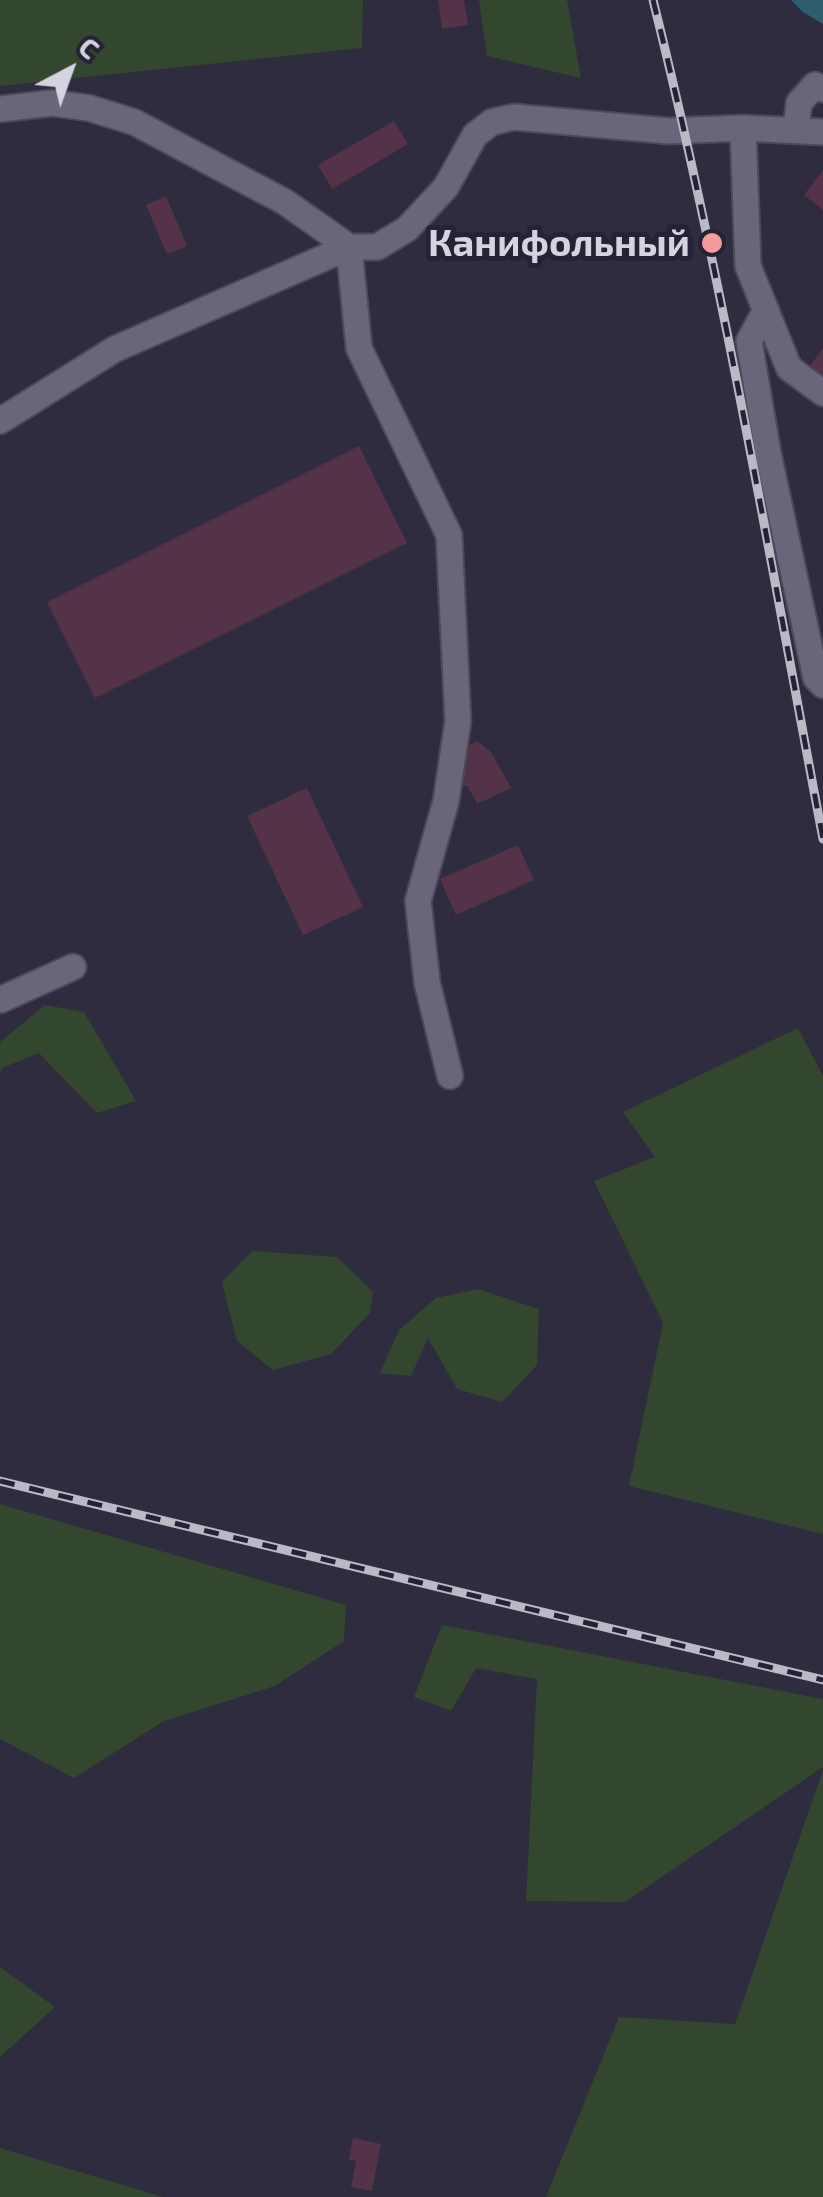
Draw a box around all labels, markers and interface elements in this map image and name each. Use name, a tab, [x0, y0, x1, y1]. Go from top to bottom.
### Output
north arrow	[20, 20, 120, 120]
text: С	[72, 29, 107, 66]
place label: Канифольный	[428, 220, 690, 266]
marker: Канифольный	[699, 230, 725, 256]

